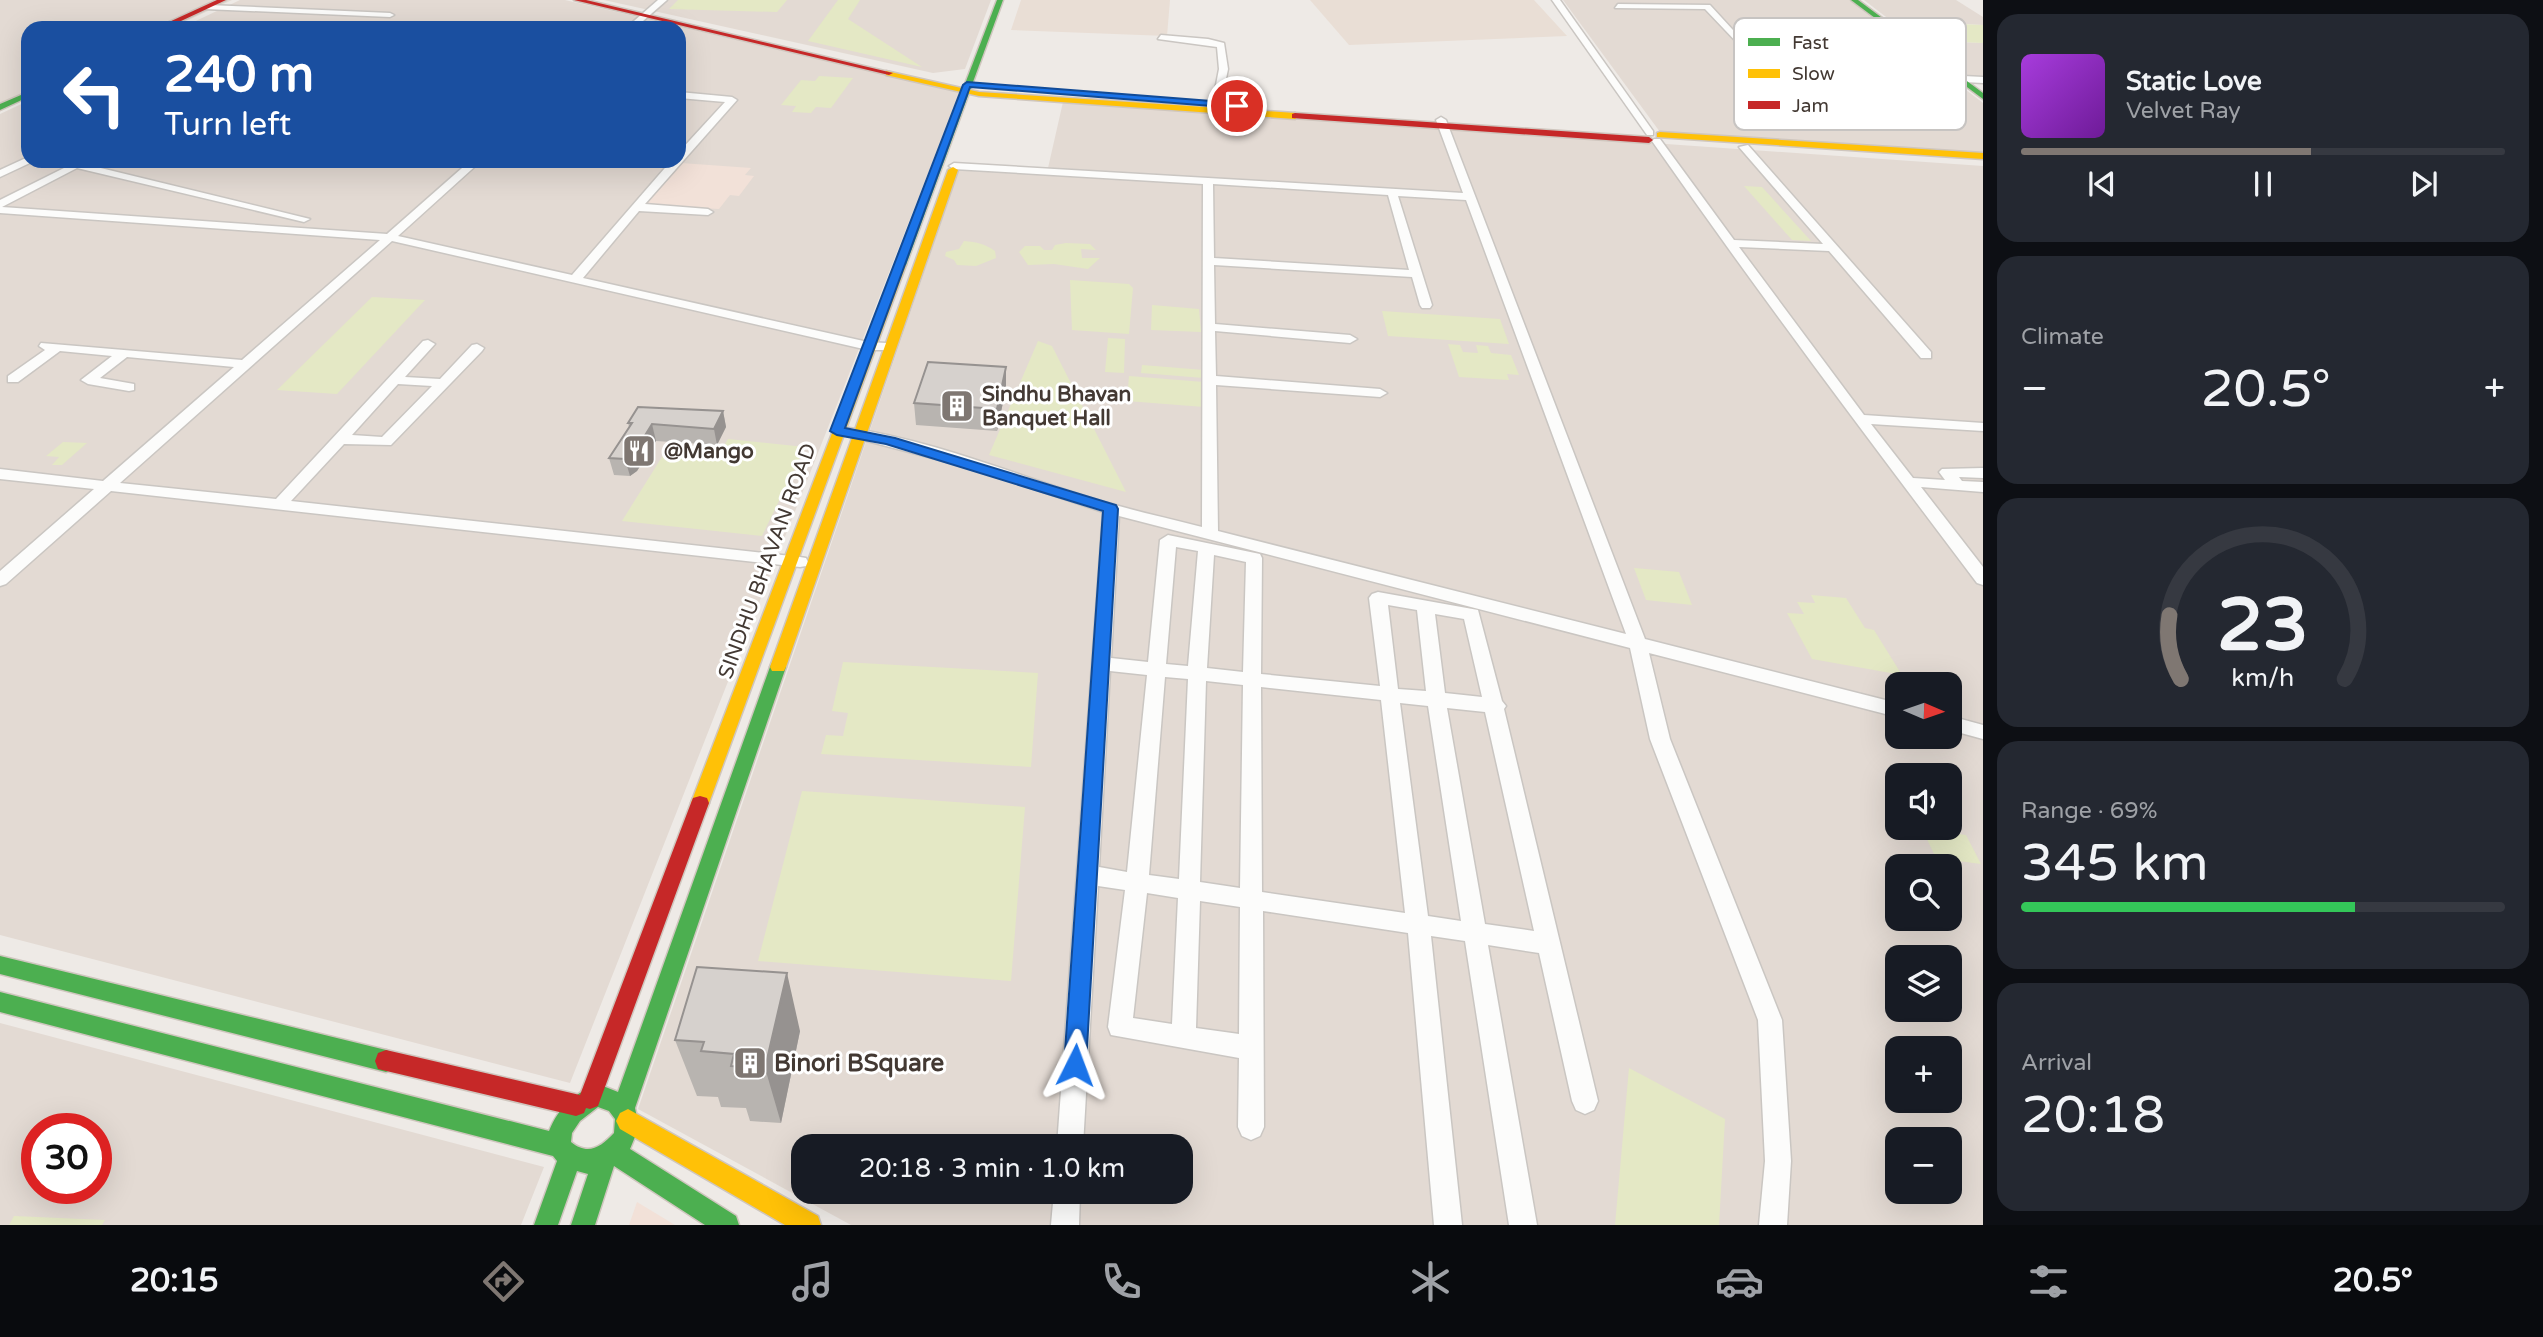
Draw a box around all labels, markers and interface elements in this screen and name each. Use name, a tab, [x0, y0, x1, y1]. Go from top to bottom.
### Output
legend	[1734, 18, 1966, 130]
text: Fast	[1792, 32, 1829, 54]
text: 240 m	[164, 46, 314, 105]
icon: left	[49, 49, 140, 140]
text: Slow	[1792, 63, 1835, 85]
text: Static Love	[2126, 66, 2262, 97]
pin	[1207, 76, 1267, 136]
icon: arrive	[1218, 87, 1256, 125]
text: Jam	[1792, 95, 1829, 117]
text: Velvet Ray	[2126, 97, 2241, 125]
text: Turn left	[164, 106, 291, 144]
icon: previous	[2083, 165, 2121, 203]
icon: pause	[2244, 165, 2282, 203]
icon: next	[2405, 165, 2443, 203]
text: Climate	[2021, 323, 2104, 351]
text: 20.5°	[2201, 358, 2331, 421]
text: −	[2021, 366, 2048, 412]
text: +	[2484, 366, 2505, 412]
place label: Sindhu Bhavan Banquet Hall	[982, 382, 1131, 431]
building icon: Sindhu Bhavan Banquet Hall	[938, 387, 976, 425]
restaurant icon: @Mango	[620, 432, 658, 470]
place label: @Mango	[664, 439, 754, 464]
street label: SINDHU BHAVAN ROAD	[713, 440, 822, 682]
text: 23	[2217, 582, 2309, 670]
text: km/h	[2232, 662, 2294, 692]
north arrow	[1885, 672, 1962, 749]
map controls	[1885, 672, 1962, 1204]
button: sound	[1885, 763, 1962, 840]
text: Range · 69%	[2021, 797, 2157, 825]
text: 345 km	[2021, 832, 2209, 895]
button: search	[1885, 854, 1962, 931]
button: layers	[1885, 945, 1962, 1022]
position arrow	[1038, 1028, 1112, 1102]
button: +	[1885, 1036, 1962, 1113]
building icon: Binori BSquare	[731, 1044, 769, 1082]
place label: Binori BSquare	[774, 1049, 945, 1078]
text: Arrival	[2021, 1049, 2092, 1077]
text: 20:18	[2021, 1084, 2165, 1147]
speed limit sign: 30	[21, 1113, 112, 1204]
button: −	[1885, 1127, 1962, 1204]
text: 20:18 · 3 min · 1.0 km	[859, 1153, 1125, 1184]
icon: directions	[479, 1257, 528, 1306]
icon: music	[788, 1257, 837, 1306]
icon: phone	[1097, 1257, 1146, 1306]
icon: climate	[1406, 1257, 1455, 1306]
icon: car	[1715, 1257, 1764, 1306]
icon: filters	[2024, 1257, 2073, 1306]
text: 20:15	[130, 1262, 219, 1300]
text: 20.5°	[2333, 1262, 2413, 1300]

